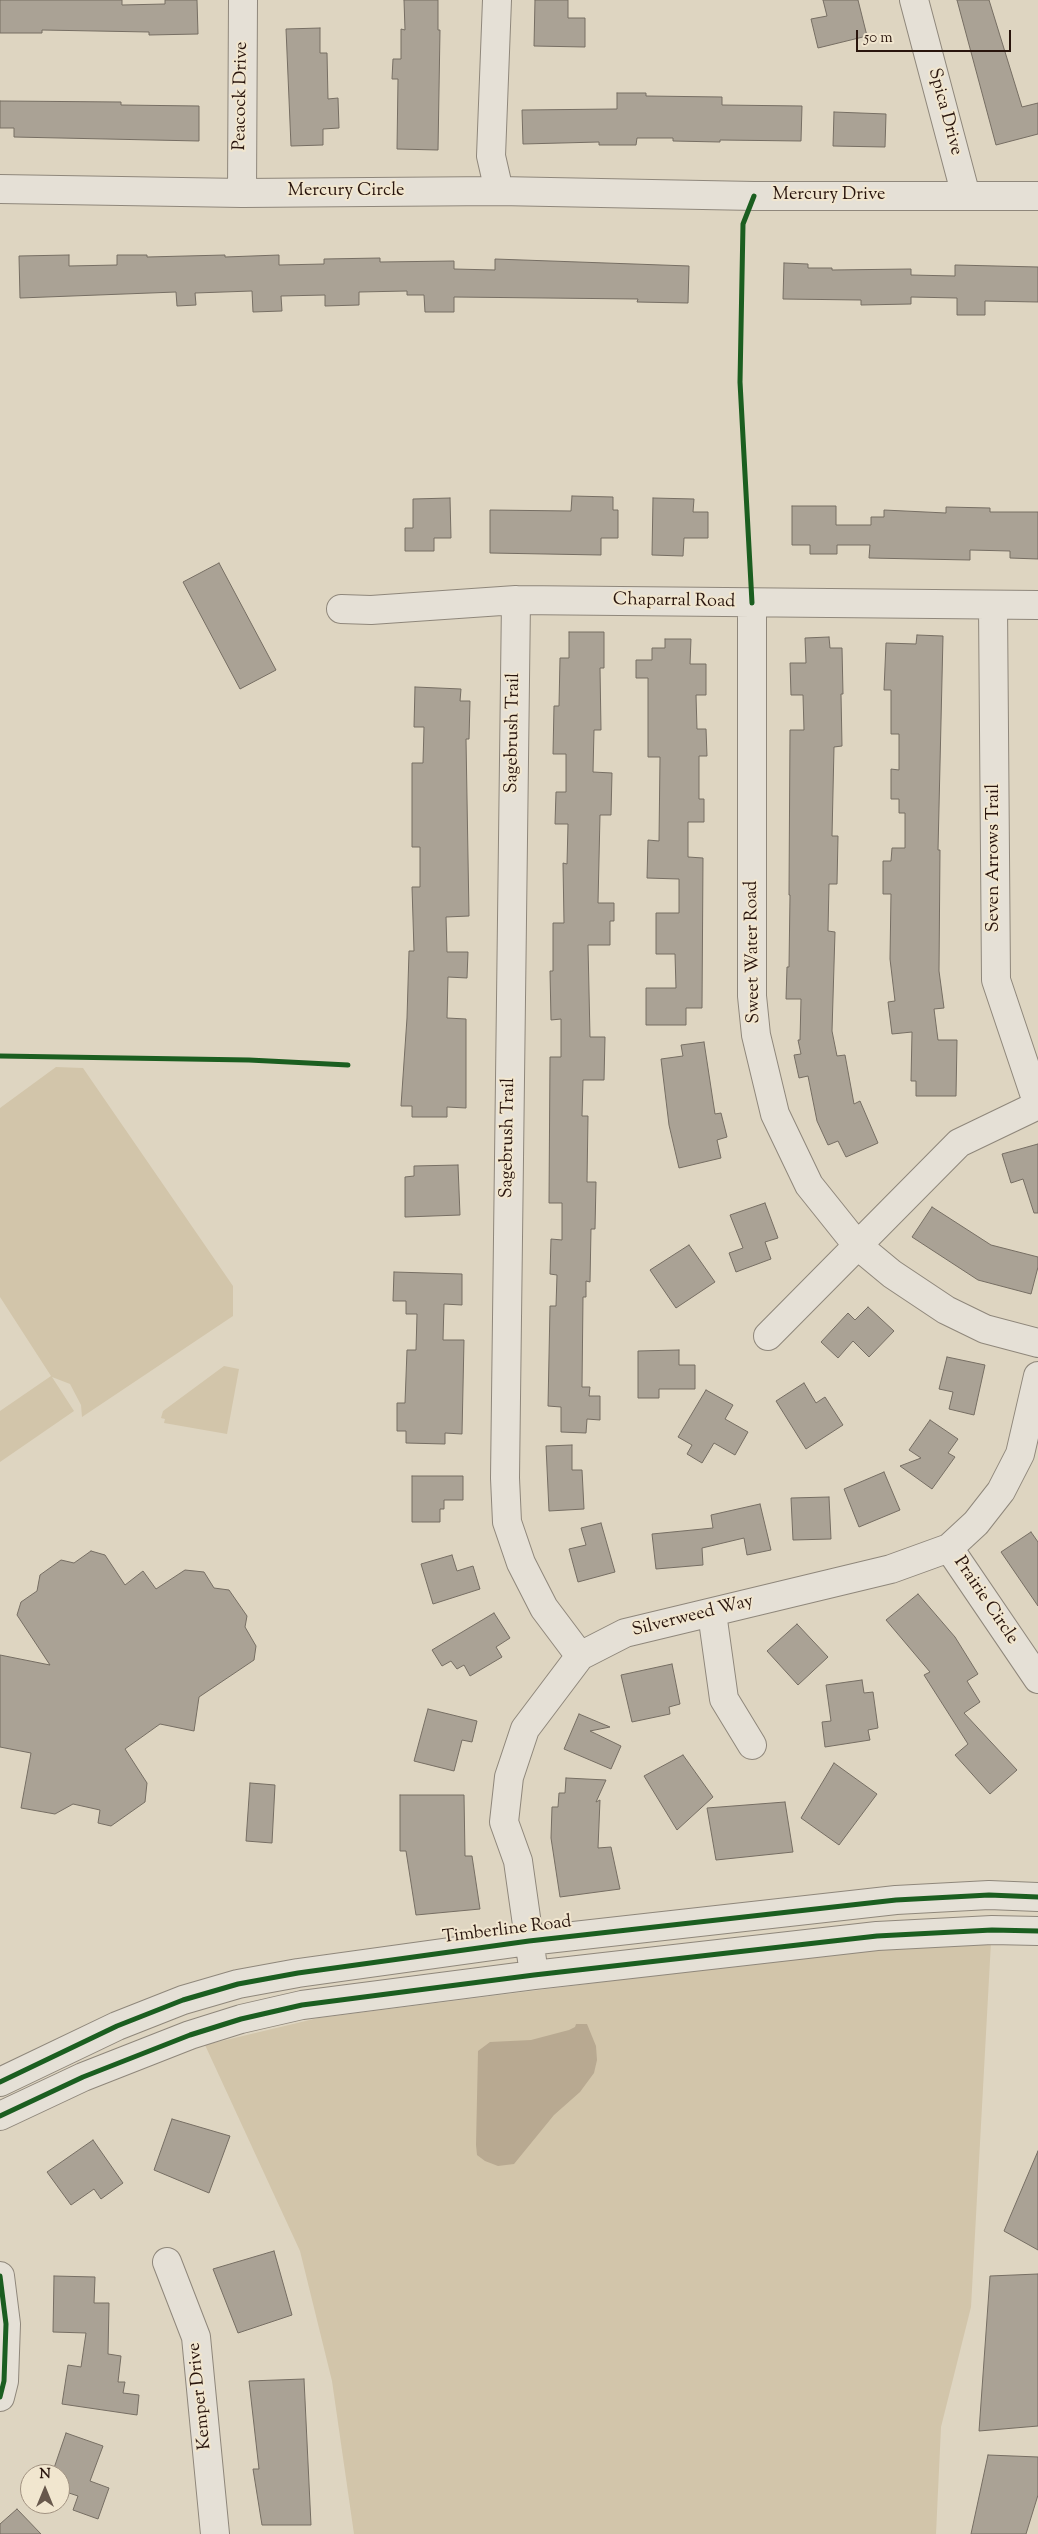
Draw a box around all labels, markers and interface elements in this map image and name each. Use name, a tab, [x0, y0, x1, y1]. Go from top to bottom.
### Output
scale bar	[858, 20, 1013, 52]
text: 50 m	[864, 28, 893, 49]
street label: Peacock Drive	[230, 41, 254, 151]
street label: Spica Drive	[922, 66, 966, 158]
street label: Mercury Circle	[288, 181, 404, 203]
street label: Mercury Drive	[773, 185, 885, 207]
street label: Chaparral Road	[613, 590, 735, 614]
street label: Sagebrush Trail	[502, 673, 526, 793]
street label: Seven Arrows Trail	[984, 784, 1006, 932]
street label: Sweet Water Road	[742, 880, 766, 1024]
street label: Sagebrush Trail	[497, 1078, 521, 1198]
street label: Prairie Circle	[948, 1553, 1022, 1649]
street label: Silverweed Way	[630, 1591, 756, 1643]
street label: Timberline Road	[441, 1912, 573, 1950]
street label: Kemper Drive	[185, 2341, 217, 2451]
north arrow	[20, 2464, 70, 2514]
text: N	[39, 2465, 51, 2485]

